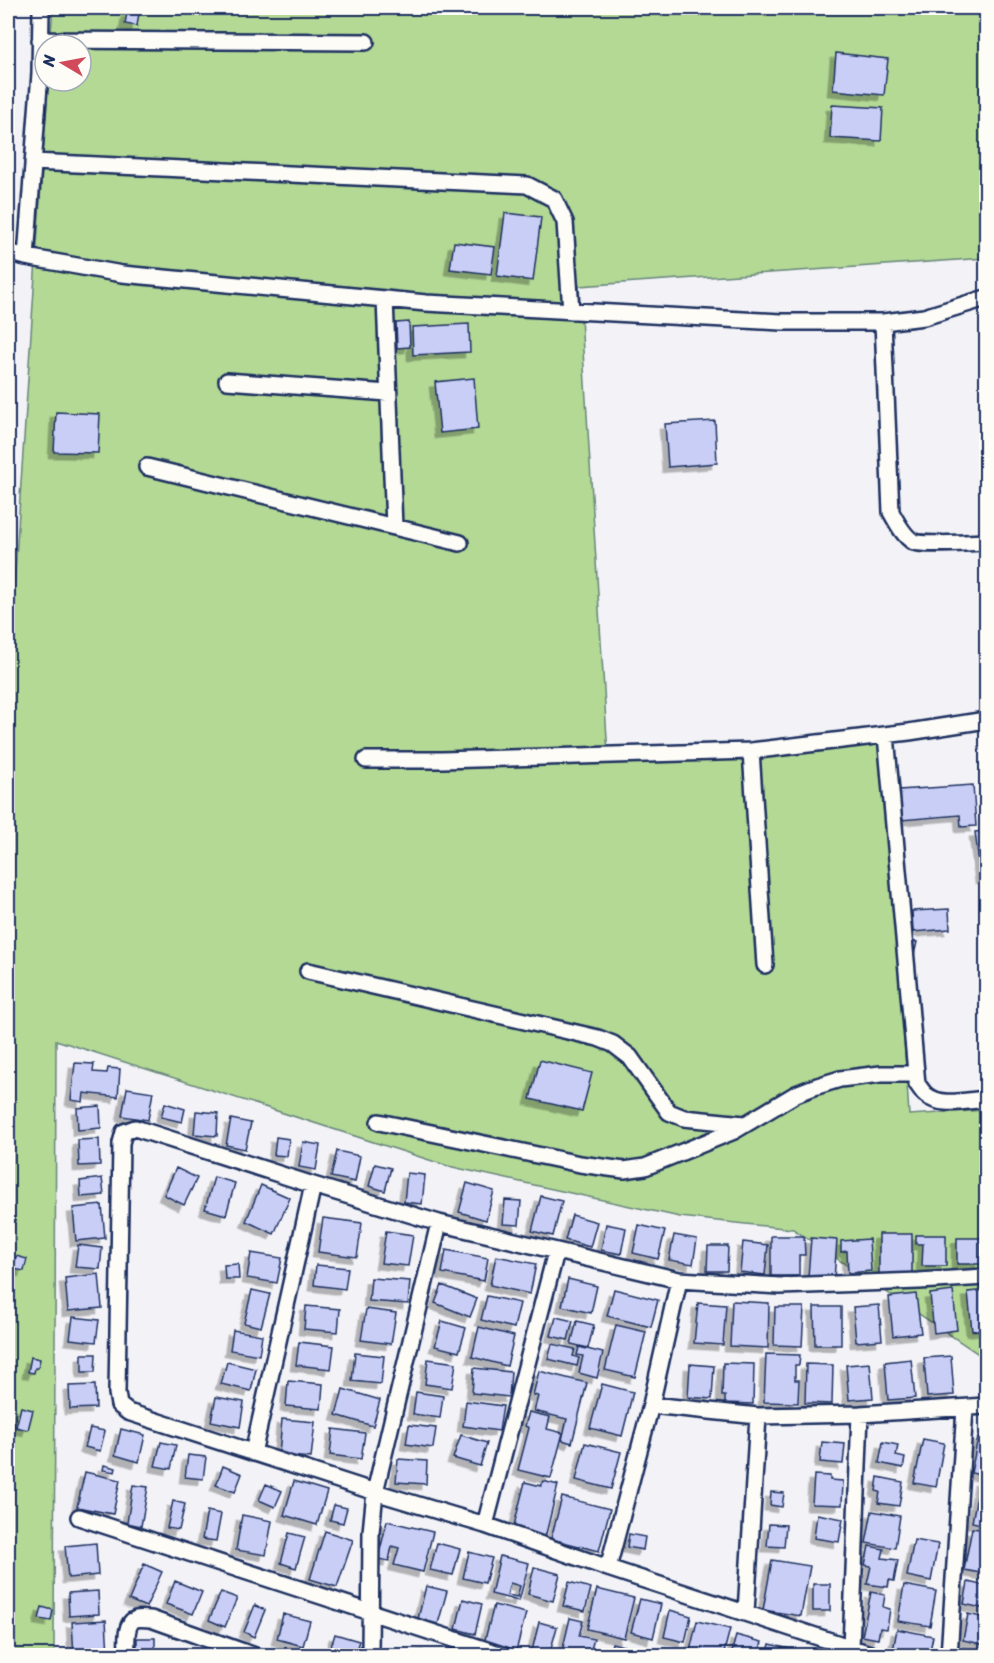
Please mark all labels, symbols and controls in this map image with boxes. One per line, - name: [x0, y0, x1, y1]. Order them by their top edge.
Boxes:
- north arrow: [33, 33, 93, 93]
- text: N: [33, 52, 64, 69]

